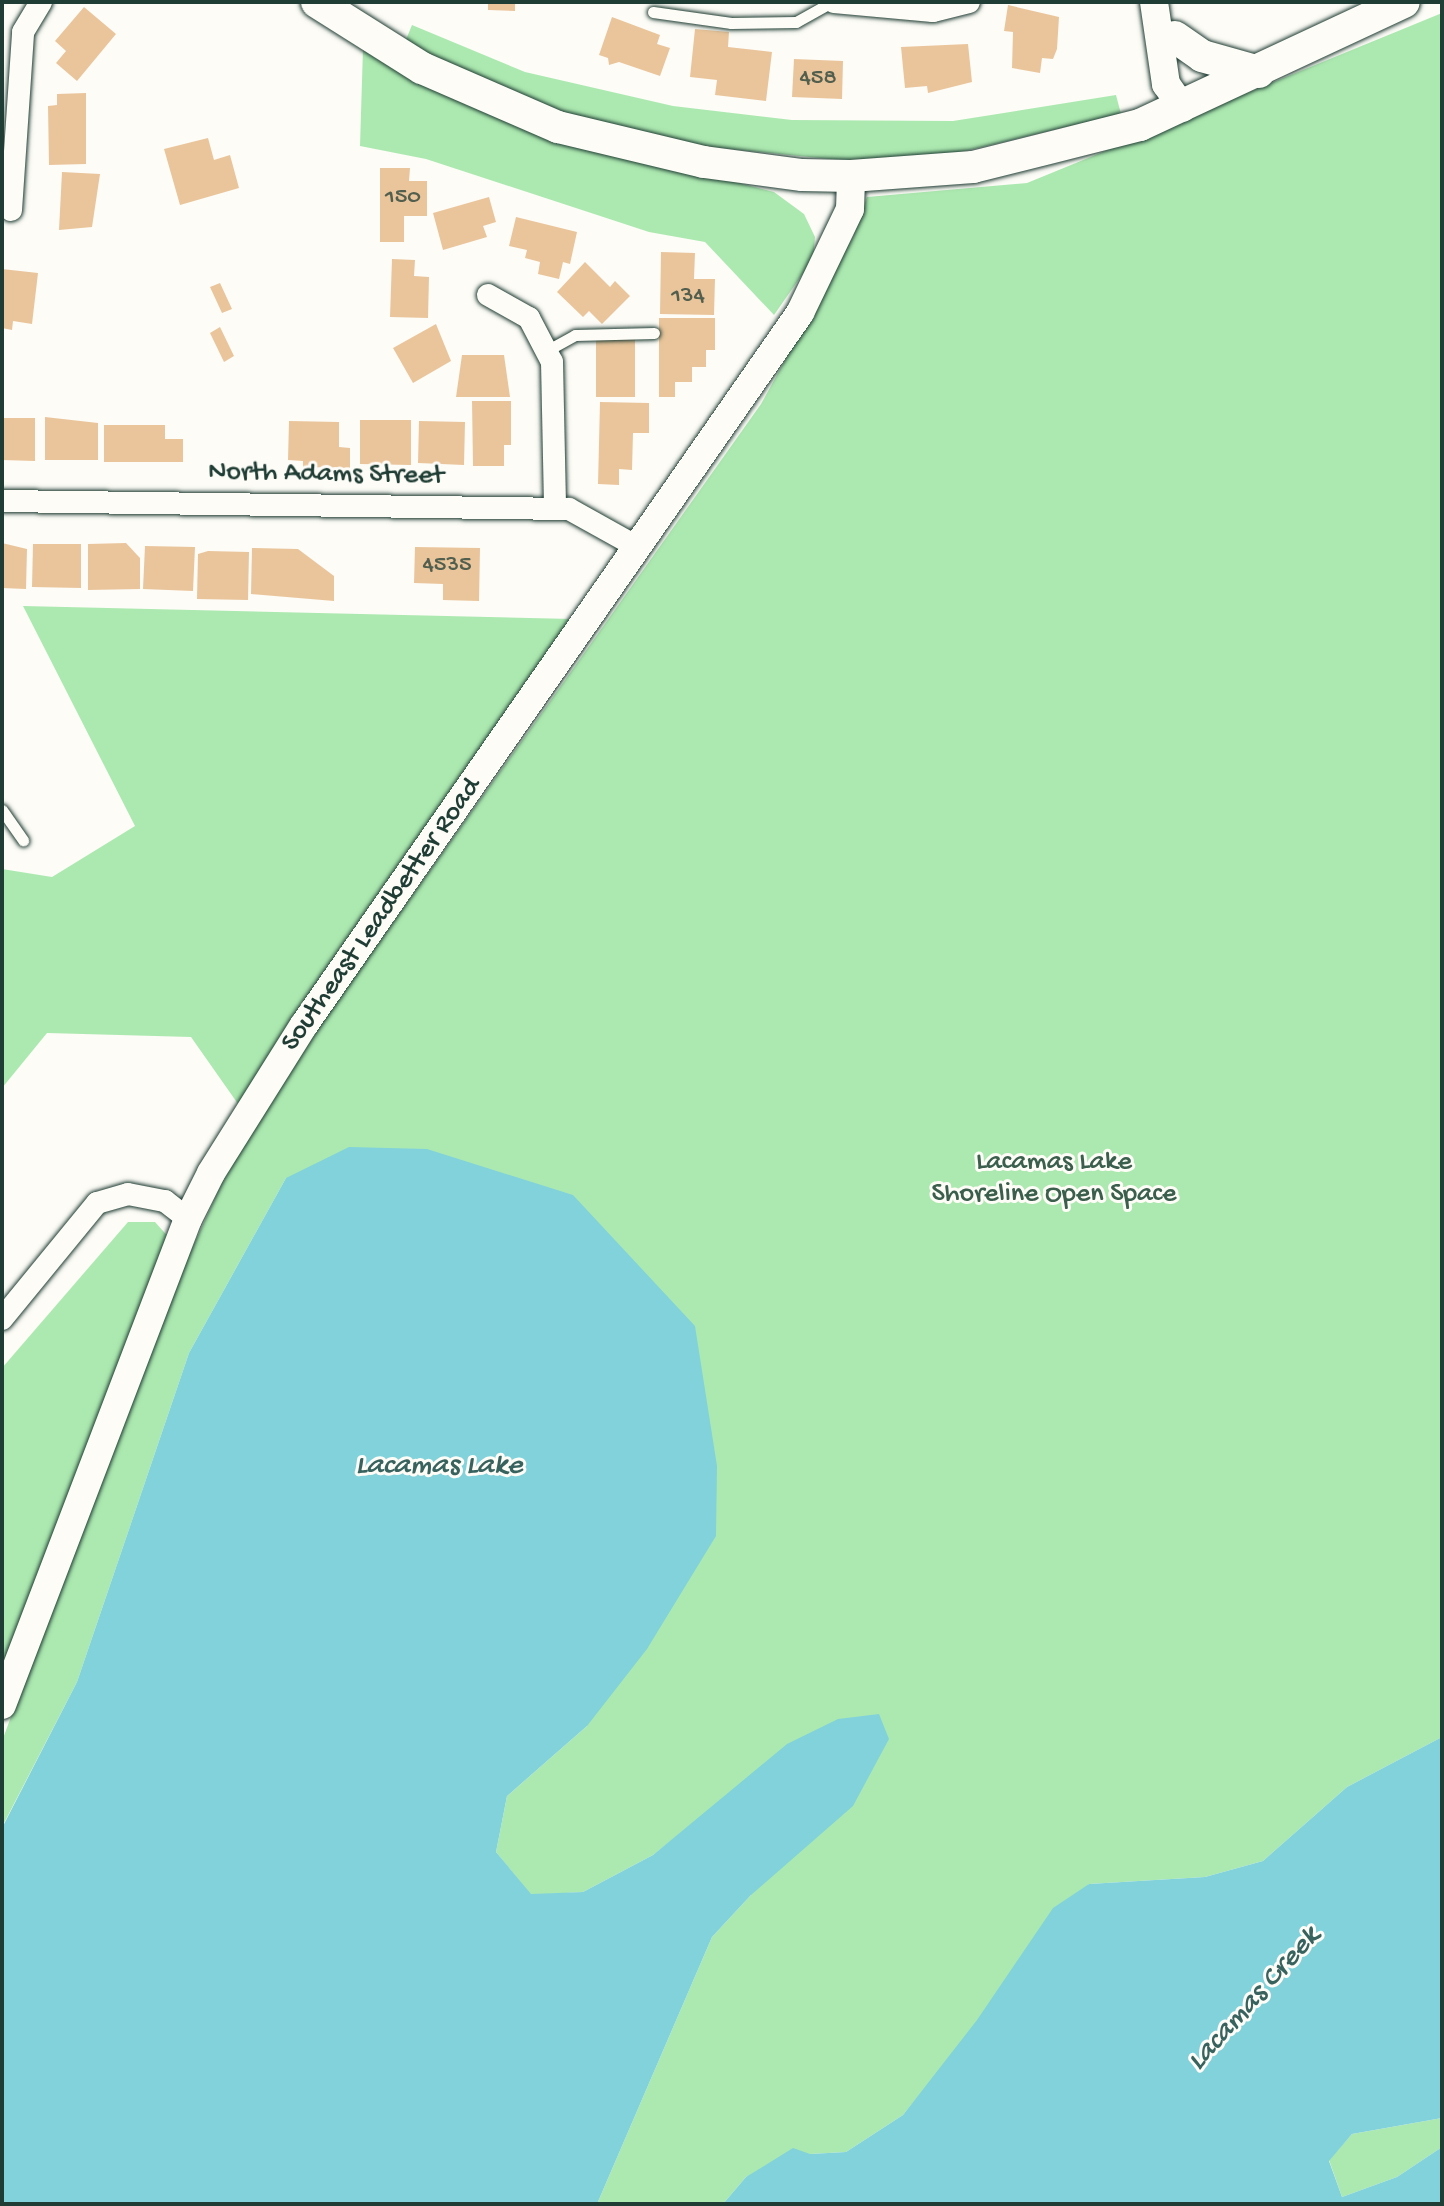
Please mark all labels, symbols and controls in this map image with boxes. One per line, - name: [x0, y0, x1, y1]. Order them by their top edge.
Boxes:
- house number: 458: [799, 65, 837, 93]
- house number: 150: [385, 184, 421, 212]
- house number: 134: [671, 283, 705, 311]
- street label: North Adams Street: [208, 456, 444, 494]
- house number: 4535: [422, 552, 472, 580]
- street label: Southeast Leadbetter Road: [275, 772, 489, 1058]
- park label: Lacamas Lake Shoreline Open Space: [932, 1146, 1176, 1212]
- water label: Lacamas Lake: [355, 1449, 523, 1485]
- water label: Lacamas Creek: [1181, 1920, 1329, 2080]

